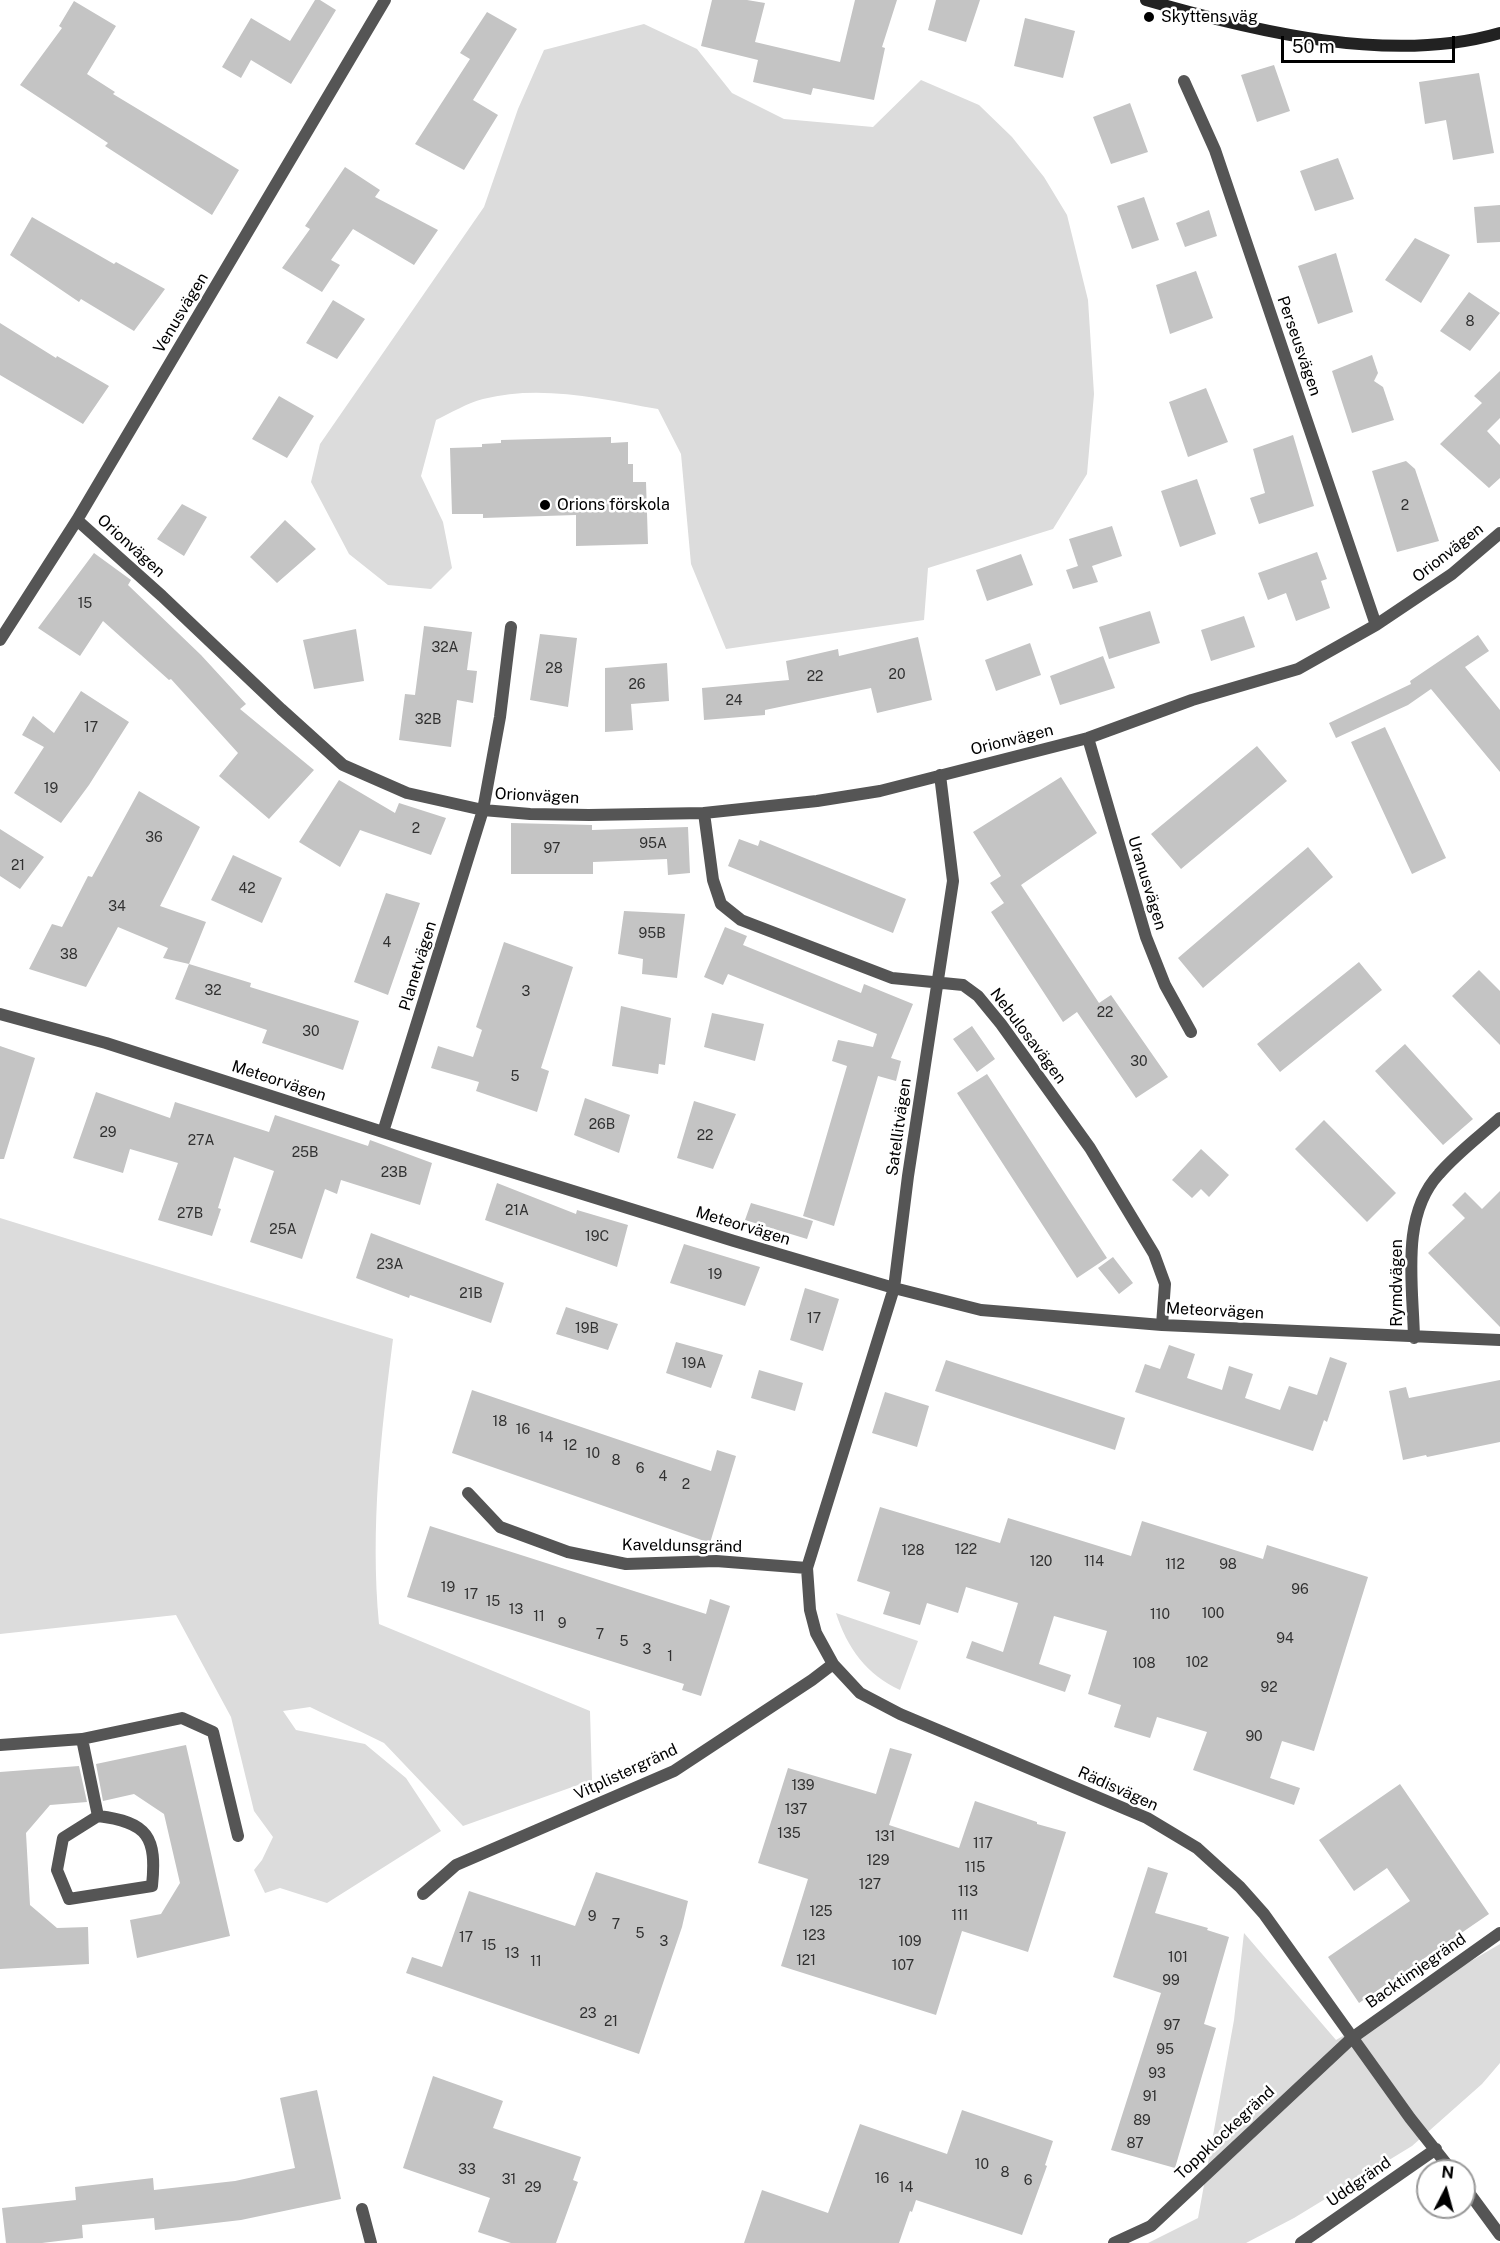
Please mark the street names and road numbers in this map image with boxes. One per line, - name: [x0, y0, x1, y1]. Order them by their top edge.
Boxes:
- street label: Venusvägen: [149, 269, 213, 357]
- street label: Perseusvägen: [1273, 293, 1325, 399]
- street label: Orionvägen: [93, 511, 169, 581]
- street label: Orionvägen: [1409, 519, 1487, 587]
- street label: Orionvägen: [969, 720, 1055, 760]
- street label: Orionvägen: [494, 784, 580, 808]
- street label: Uranusvägen: [1124, 834, 1170, 932]
- street label: Planetvägen: [395, 919, 441, 1013]
- street label: Nebulosavägen: [986, 984, 1070, 1088]
- street label: Meteorvägen: [229, 1057, 329, 1105]
- street label: Satellitvägen: [883, 1077, 915, 1177]
- street label: Meteorvägen: [693, 1202, 793, 1250]
- street label: Rymdvägen: [1387, 1239, 1407, 1327]
- street label: Meteorvägen: [1166, 1299, 1264, 1323]
- street label: Kaveldunsgränd: [622, 1535, 742, 1557]
- street label: Vitplistergränd: [571, 1740, 681, 1804]
- street label: Rädisvägen: [1075, 1763, 1161, 1815]
- street label: Backtimjegränd: [1362, 1929, 1470, 2013]
- street label: Toppklockegränd: [1171, 2082, 1279, 2184]
- street label: Uddgränd: [1323, 2153, 1395, 2211]

